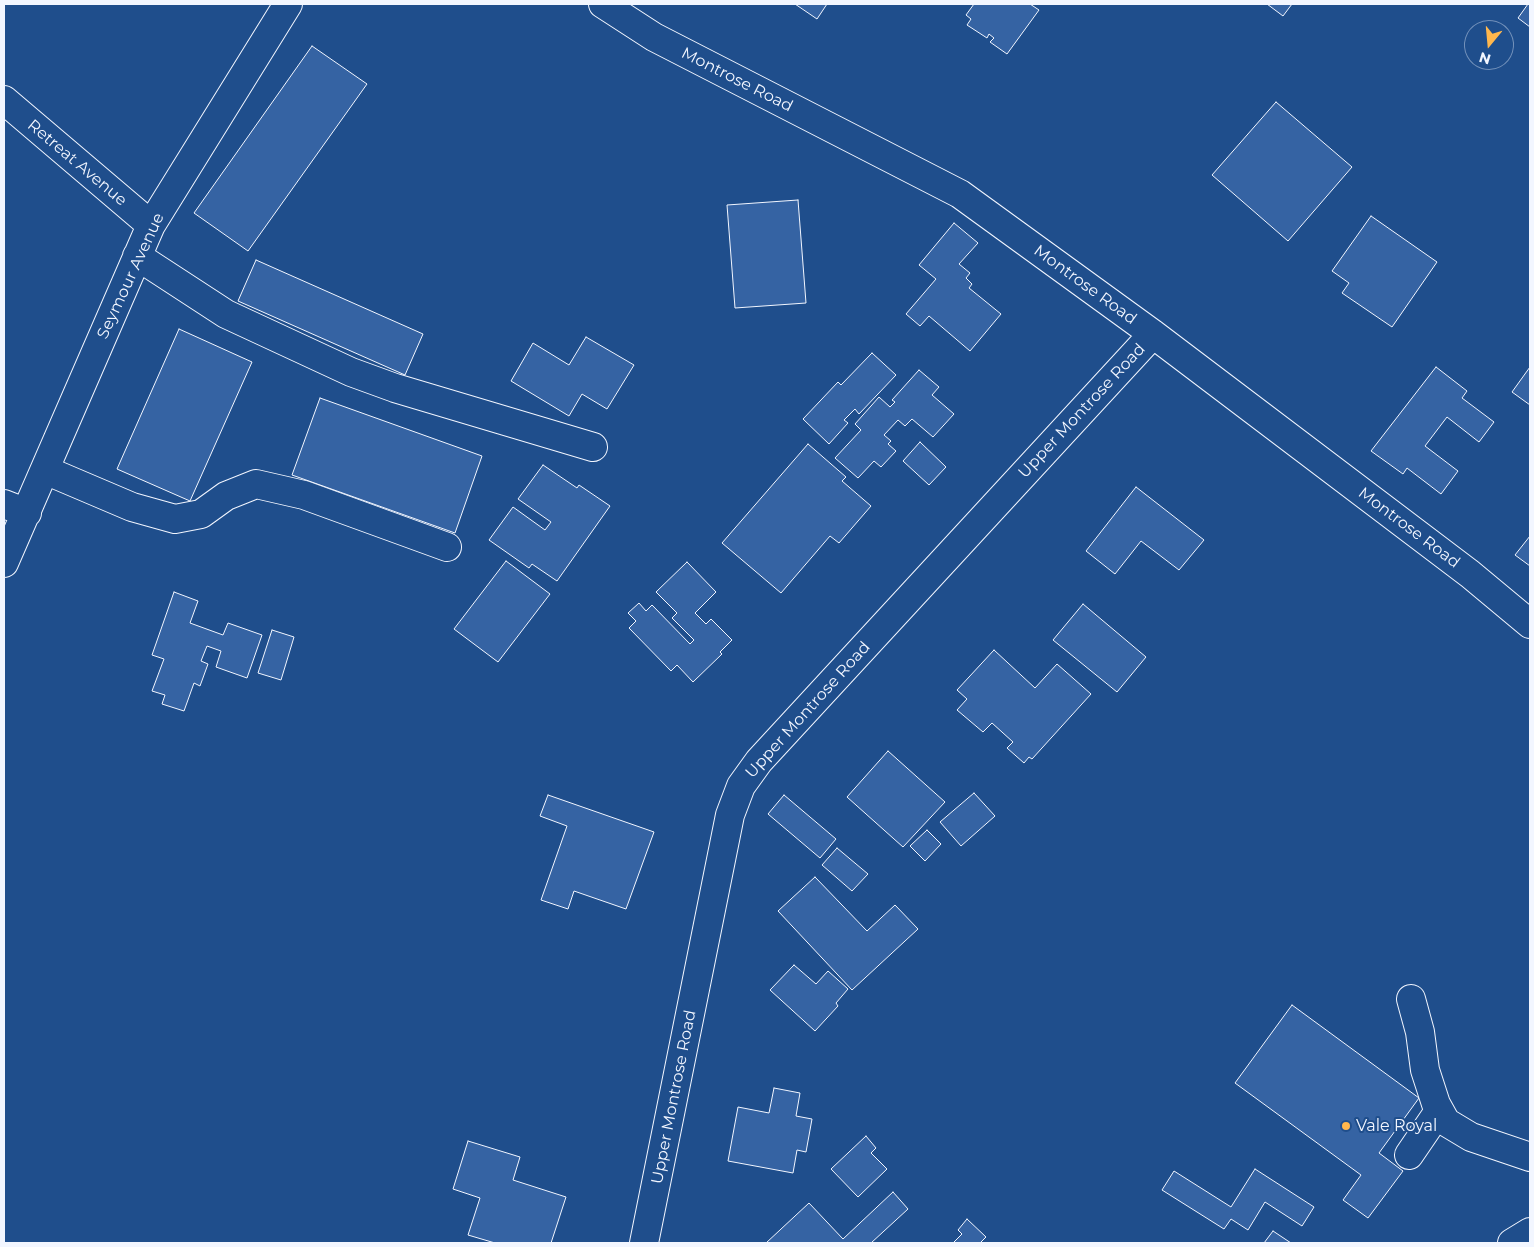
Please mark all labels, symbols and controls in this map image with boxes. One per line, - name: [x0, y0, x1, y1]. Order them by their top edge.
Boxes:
- north arrow: [1464, 20, 1514, 70]
- street label: Montrose Road: [678, 44, 796, 116]
- text: N: [1477, 48, 1493, 69]
- street label: Retreat Avenue: [23, 116, 131, 210]
- street label: Seymour Avenue: [93, 210, 169, 342]
- street label: Montrose Road: [1030, 241, 1140, 329]
- street label: Upper Montrose Road: [1015, 340, 1149, 482]
- street label: Montrose Road: [1354, 484, 1464, 572]
- street label: Upper Montrose Road: [742, 638, 874, 782]
- street label: Upper Montrose Road: [648, 1008, 700, 1186]
- place label: Vale Royal: [1356, 1116, 1437, 1136]
- marker: Vale Royal: [1340, 1120, 1352, 1132]

